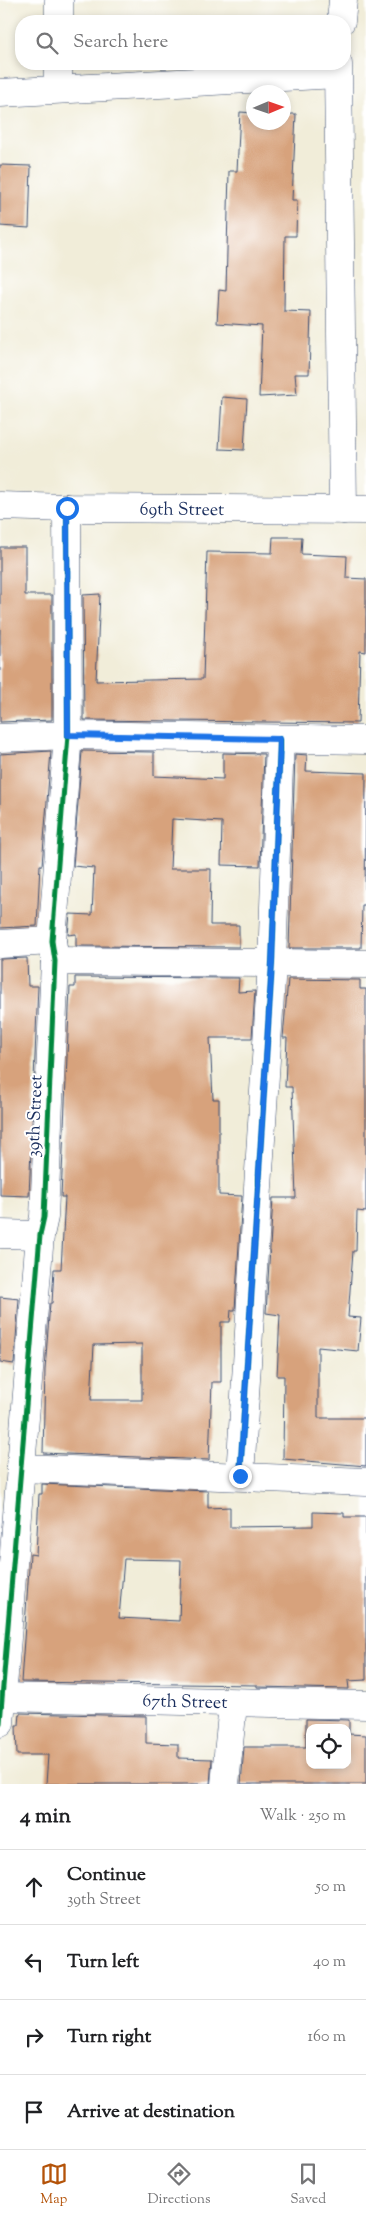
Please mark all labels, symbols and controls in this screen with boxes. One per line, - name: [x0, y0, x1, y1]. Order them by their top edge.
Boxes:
- search box: [15, 15, 351, 70]
- icon: search: [33, 29, 61, 57]
- text: Search here: [73, 29, 168, 56]
- north arrow: [246, 85, 291, 130]
- route start: [56, 497, 79, 520]
- street label: 69th Street: [140, 497, 224, 524]
- street label: 39th Street: [22, 1074, 50, 1158]
- route end: [229, 1465, 252, 1488]
- street label: 67th Street: [142, 1689, 228, 1717]
- map controls: [306, 1724, 351, 1769]
- button: locate: [306, 1724, 351, 1769]
- text: 4 min: [20, 1802, 71, 1832]
- text: Walk · 250 m: [260, 1805, 346, 1828]
- text: Continue: [67, 1862, 146, 1889]
- icon: ahead: [20, 1873, 48, 1901]
- text: 50 m: [315, 1876, 346, 1899]
- text: 39th Street: [67, 1889, 141, 1912]
- icon: left: [20, 1948, 48, 1976]
- text: Turn left: [67, 1949, 139, 1976]
- text: 40 m: [313, 1951, 346, 1974]
- icon: right: [20, 2023, 48, 2051]
- text: Turn right: [67, 2024, 151, 2051]
- text: 160 m: [308, 2026, 346, 2049]
- icon: arrive: [20, 2098, 48, 2126]
- text: Arrive at destination: [67, 2099, 235, 2126]
- tab: Map: [40, 2160, 68, 2210]
- tab: Directions: [147, 2160, 211, 2210]
- tab: Saved: [290, 2160, 326, 2210]

